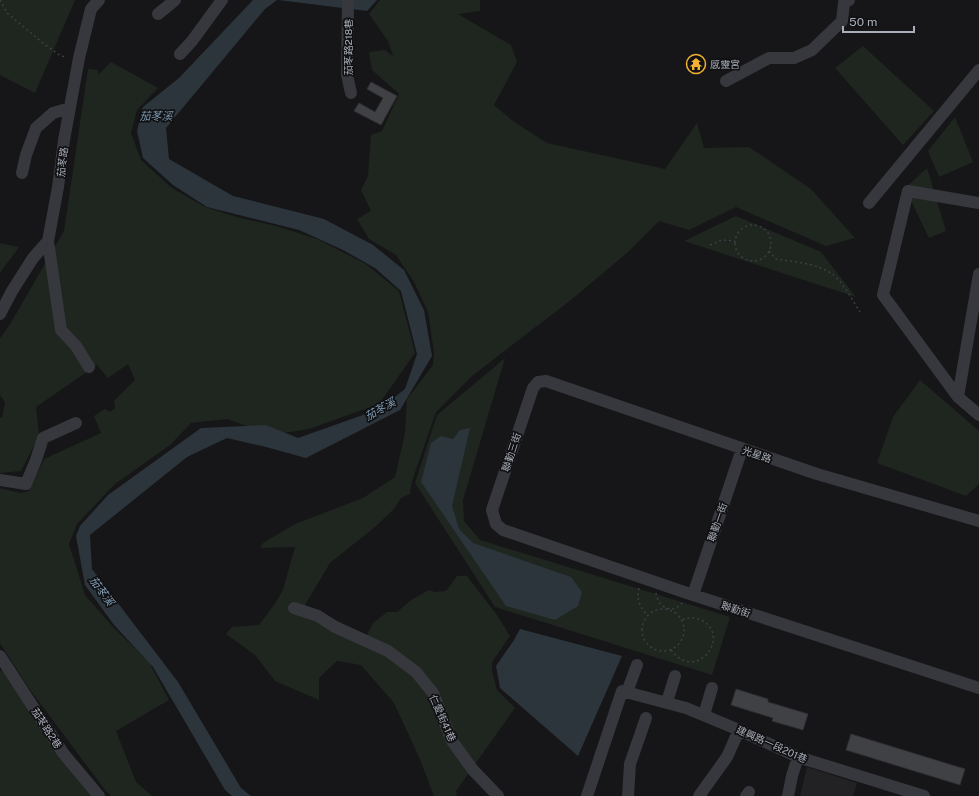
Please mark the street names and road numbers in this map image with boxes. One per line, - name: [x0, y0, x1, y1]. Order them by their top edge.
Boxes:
- street label: 茄苳路218巷: [342, 19, 354, 75]
- street label: 茄苳路: [54, 146, 70, 178]
- street label: 聯勤三街: [499, 431, 523, 473]
- street label: 光星路: [741, 443, 773, 465]
- street label: 聯勤一街: [705, 501, 729, 543]
- street label: 聯勤街: [720, 599, 752, 619]
- street label: 仁愛街41巷: [427, 693, 459, 743]
- street label: 茄苳路2巷: [29, 705, 65, 751]
- street label: 建興路一段201巷: [735, 723, 809, 765]

